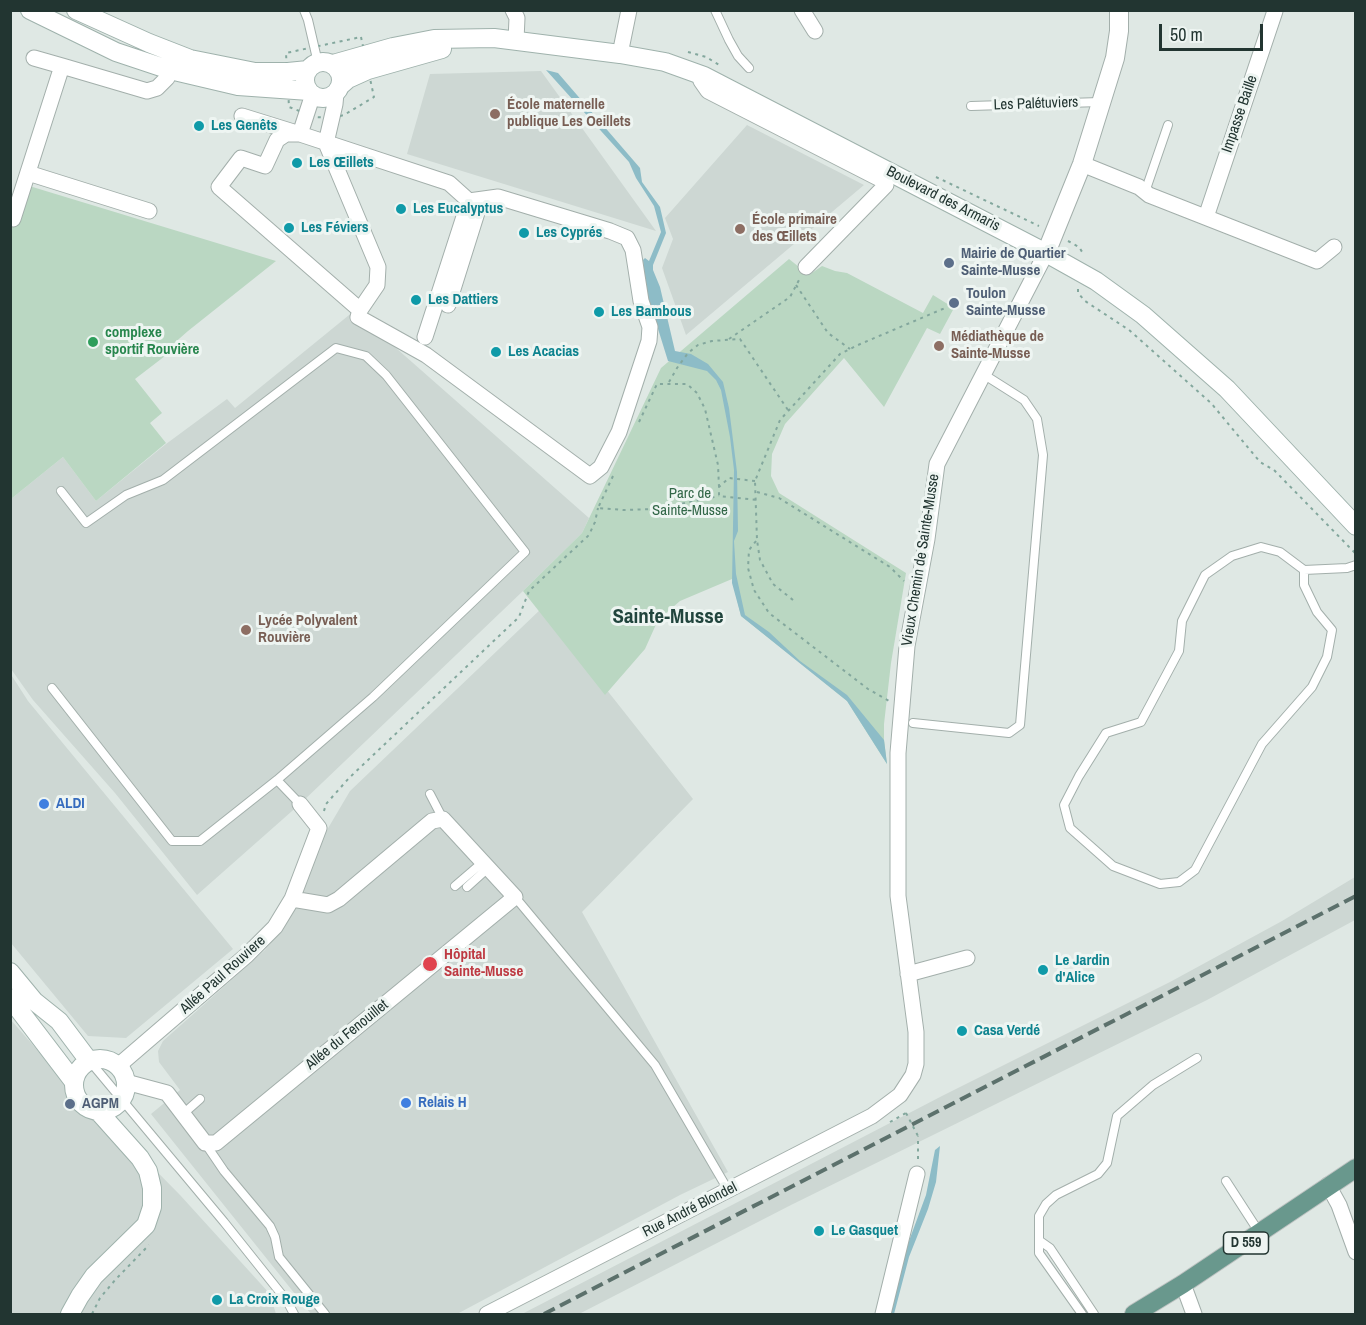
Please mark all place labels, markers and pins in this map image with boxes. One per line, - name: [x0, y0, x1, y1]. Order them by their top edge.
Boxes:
- place label: École maternelle publique Les Oeillets: [507, 96, 631, 131]
- marker: École maternelle publique Les Oeillets: [488, 107, 502, 121]
- place label: Les Genêts: [211, 117, 277, 135]
- marker: Les Genêts: [192, 119, 206, 133]
- place label: Les Œillets: [309, 154, 374, 172]
- marker: Les Œillets: [290, 156, 304, 170]
- place label: Les Eucalyptus: [413, 200, 503, 218]
- marker: Les Eucalyptus: [394, 202, 408, 216]
- place label: École primaire des Œillets: [752, 211, 837, 246]
- place label: Les Féviers: [301, 219, 369, 237]
- marker: Les Féviers: [282, 221, 296, 235]
- marker: École primaire des Œillets: [733, 222, 747, 236]
- place label: Les Cyprés: [536, 224, 602, 242]
- marker: Les Cyprés: [517, 226, 531, 240]
- place label: Mairie de Quartier Sainte-Musse: [961, 245, 1066, 280]
- marker: Mairie de Quartier Sainte-Musse: [942, 256, 956, 270]
- place label: Toulon Sainte-Musse: [966, 285, 1045, 320]
- place label: Les Dattiers: [428, 291, 498, 309]
- marker: Les Dattiers: [409, 293, 423, 307]
- marker: Toulon Sainte-Musse: [947, 296, 961, 310]
- place label: Les Bambous: [611, 303, 692, 321]
- marker: Les Bambous: [592, 305, 606, 319]
- place label: complexe sportif Rouvière: [105, 324, 199, 359]
- place label: Médiathèque de Sainte-Musse: [951, 328, 1044, 363]
- marker: complexe sportif Rouvière: [86, 335, 100, 349]
- marker: Médiathèque de Sainte-Musse: [932, 339, 946, 353]
- place label: Les Acacias: [508, 343, 579, 361]
- marker: Les Acacias: [489, 345, 503, 359]
- place label: Lycée Polyvalent Rouvière: [258, 612, 357, 647]
- marker: Lycée Polyvalent Rouvière: [239, 623, 253, 637]
- place label: ALDI: [56, 795, 85, 813]
- marker: ALDI: [37, 797, 51, 811]
- place label: Hôpital Sainte-Musse: [444, 946, 523, 981]
- place label: Le Jardin d'Alice: [1055, 952, 1110, 987]
- marker: Hôpital Sainte-Musse: [421, 955, 439, 973]
- marker: Le Jardin d'Alice: [1036, 963, 1050, 977]
- place label: Casa Verdé: [974, 1022, 1040, 1040]
- marker: Casa Verdé: [955, 1024, 969, 1038]
- place label: Relais H: [418, 1094, 467, 1112]
- place label: AGPM: [82, 1095, 119, 1113]
- marker: Relais H: [399, 1096, 413, 1110]
- marker: AGPM: [63, 1097, 77, 1111]
- place label: Le Gasquet: [831, 1222, 898, 1240]
- marker: Le Gasquet: [812, 1224, 826, 1238]
- place label: La Croix Rouge: [229, 1291, 320, 1309]
- marker: La Croix Rouge: [210, 1293, 224, 1307]

